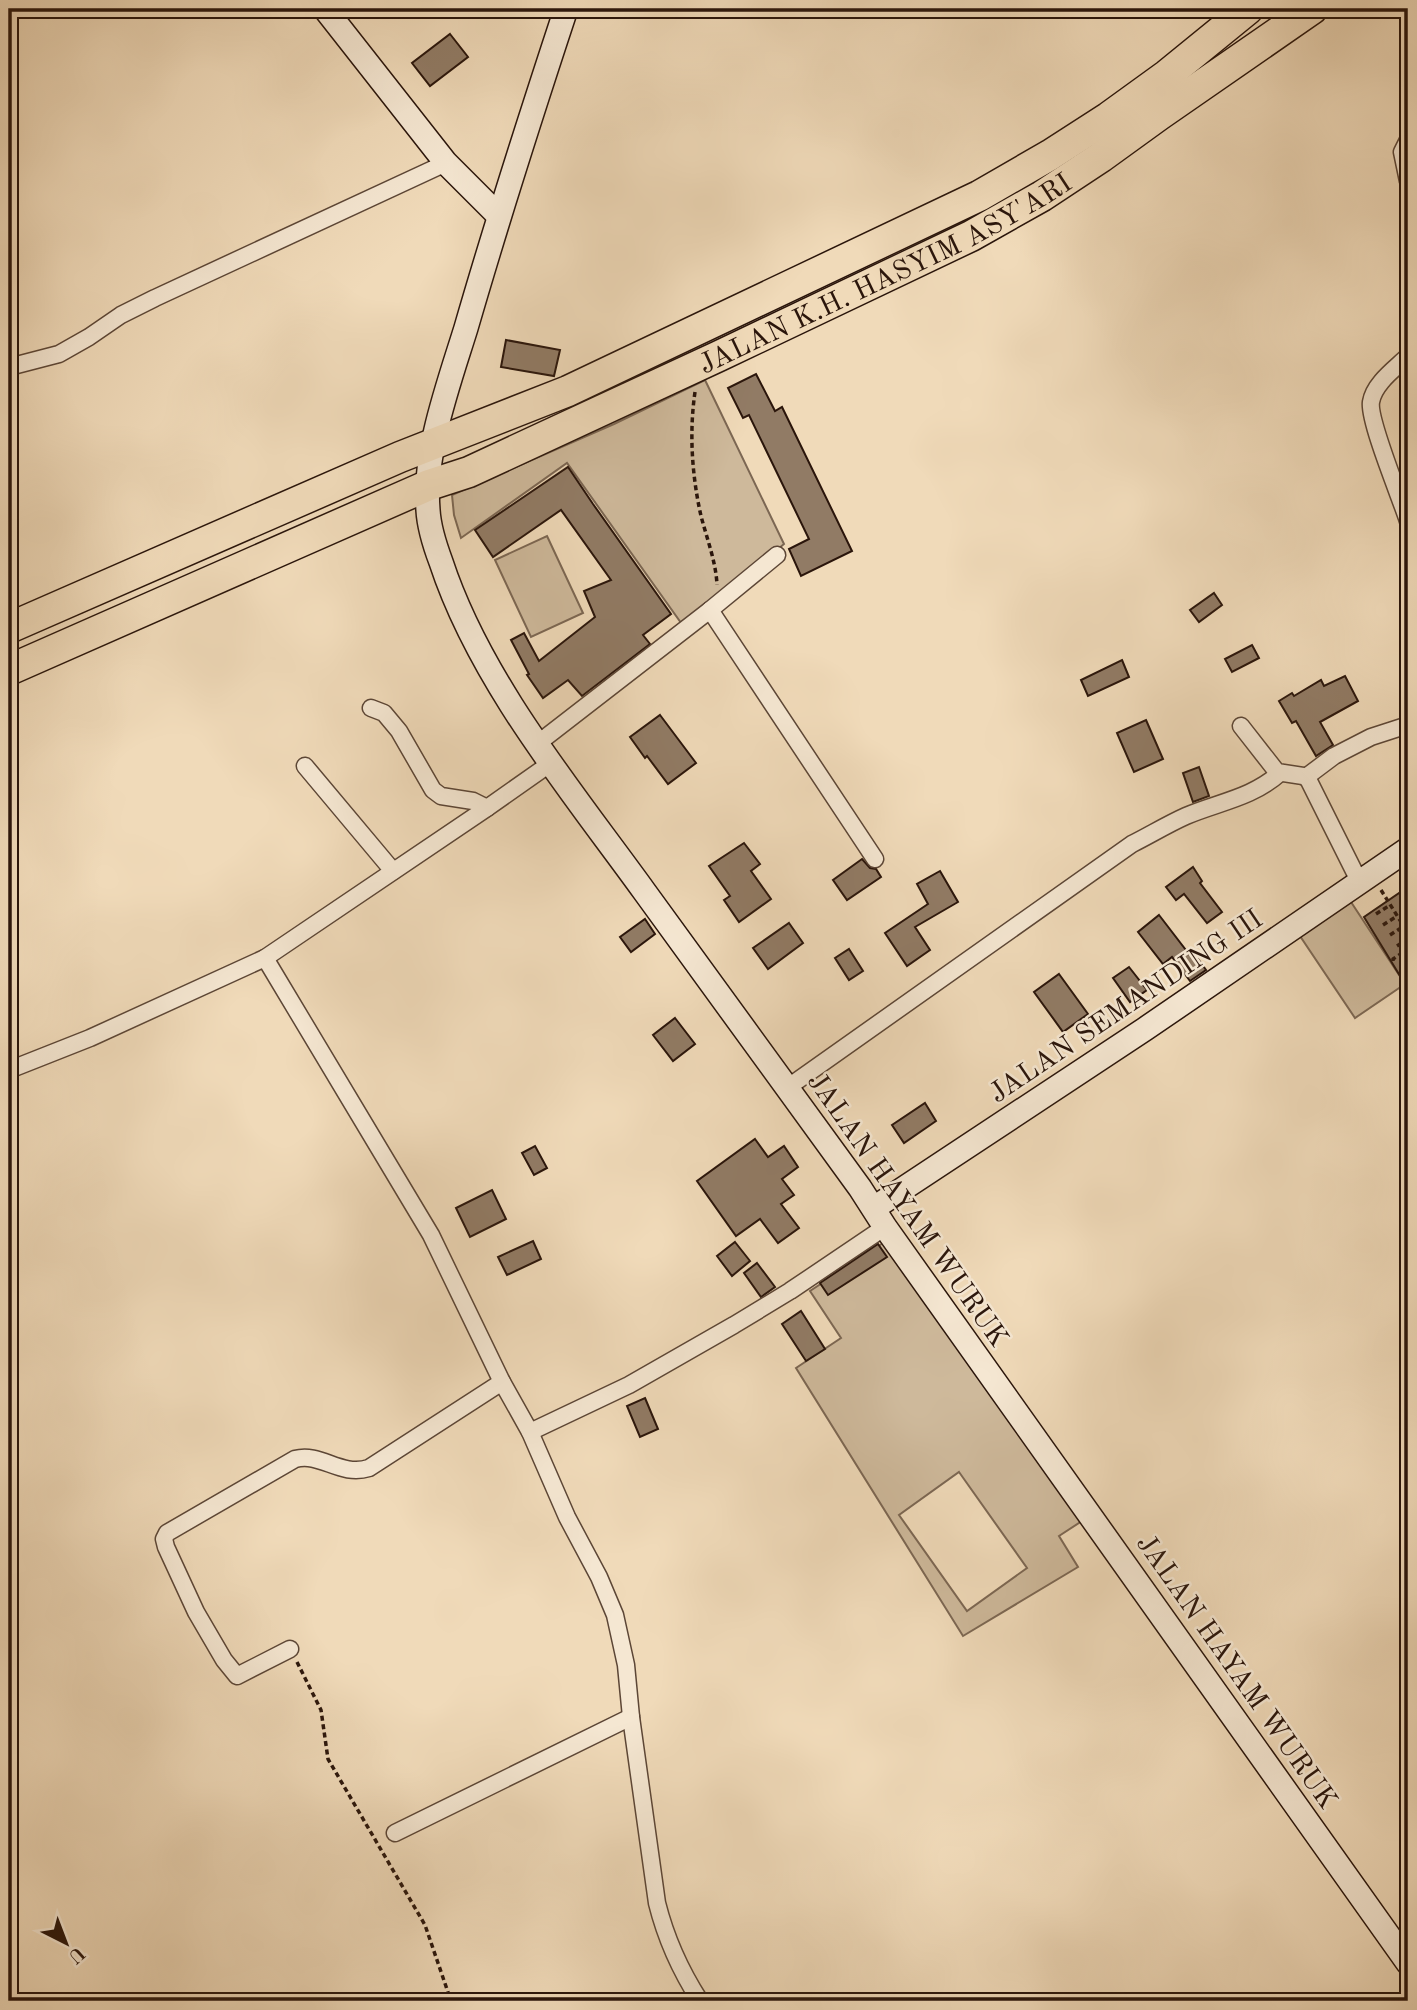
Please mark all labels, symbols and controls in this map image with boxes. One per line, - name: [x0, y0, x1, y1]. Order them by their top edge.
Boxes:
- street label: JALAN K.H. HASYIM ASY'ARI: [695, 170, 1078, 380]
- street label: JALAN SEMANDING III: [985, 906, 1268, 1109]
- street label: JALAN HAYAM WURUK: [801, 1068, 1012, 1353]
- street label: JALAN HAYAM WURUK: [1130, 1530, 1341, 1815]
- north arrow: [32, 1909, 102, 1979]
- text: U: [64, 1942, 88, 1966]

